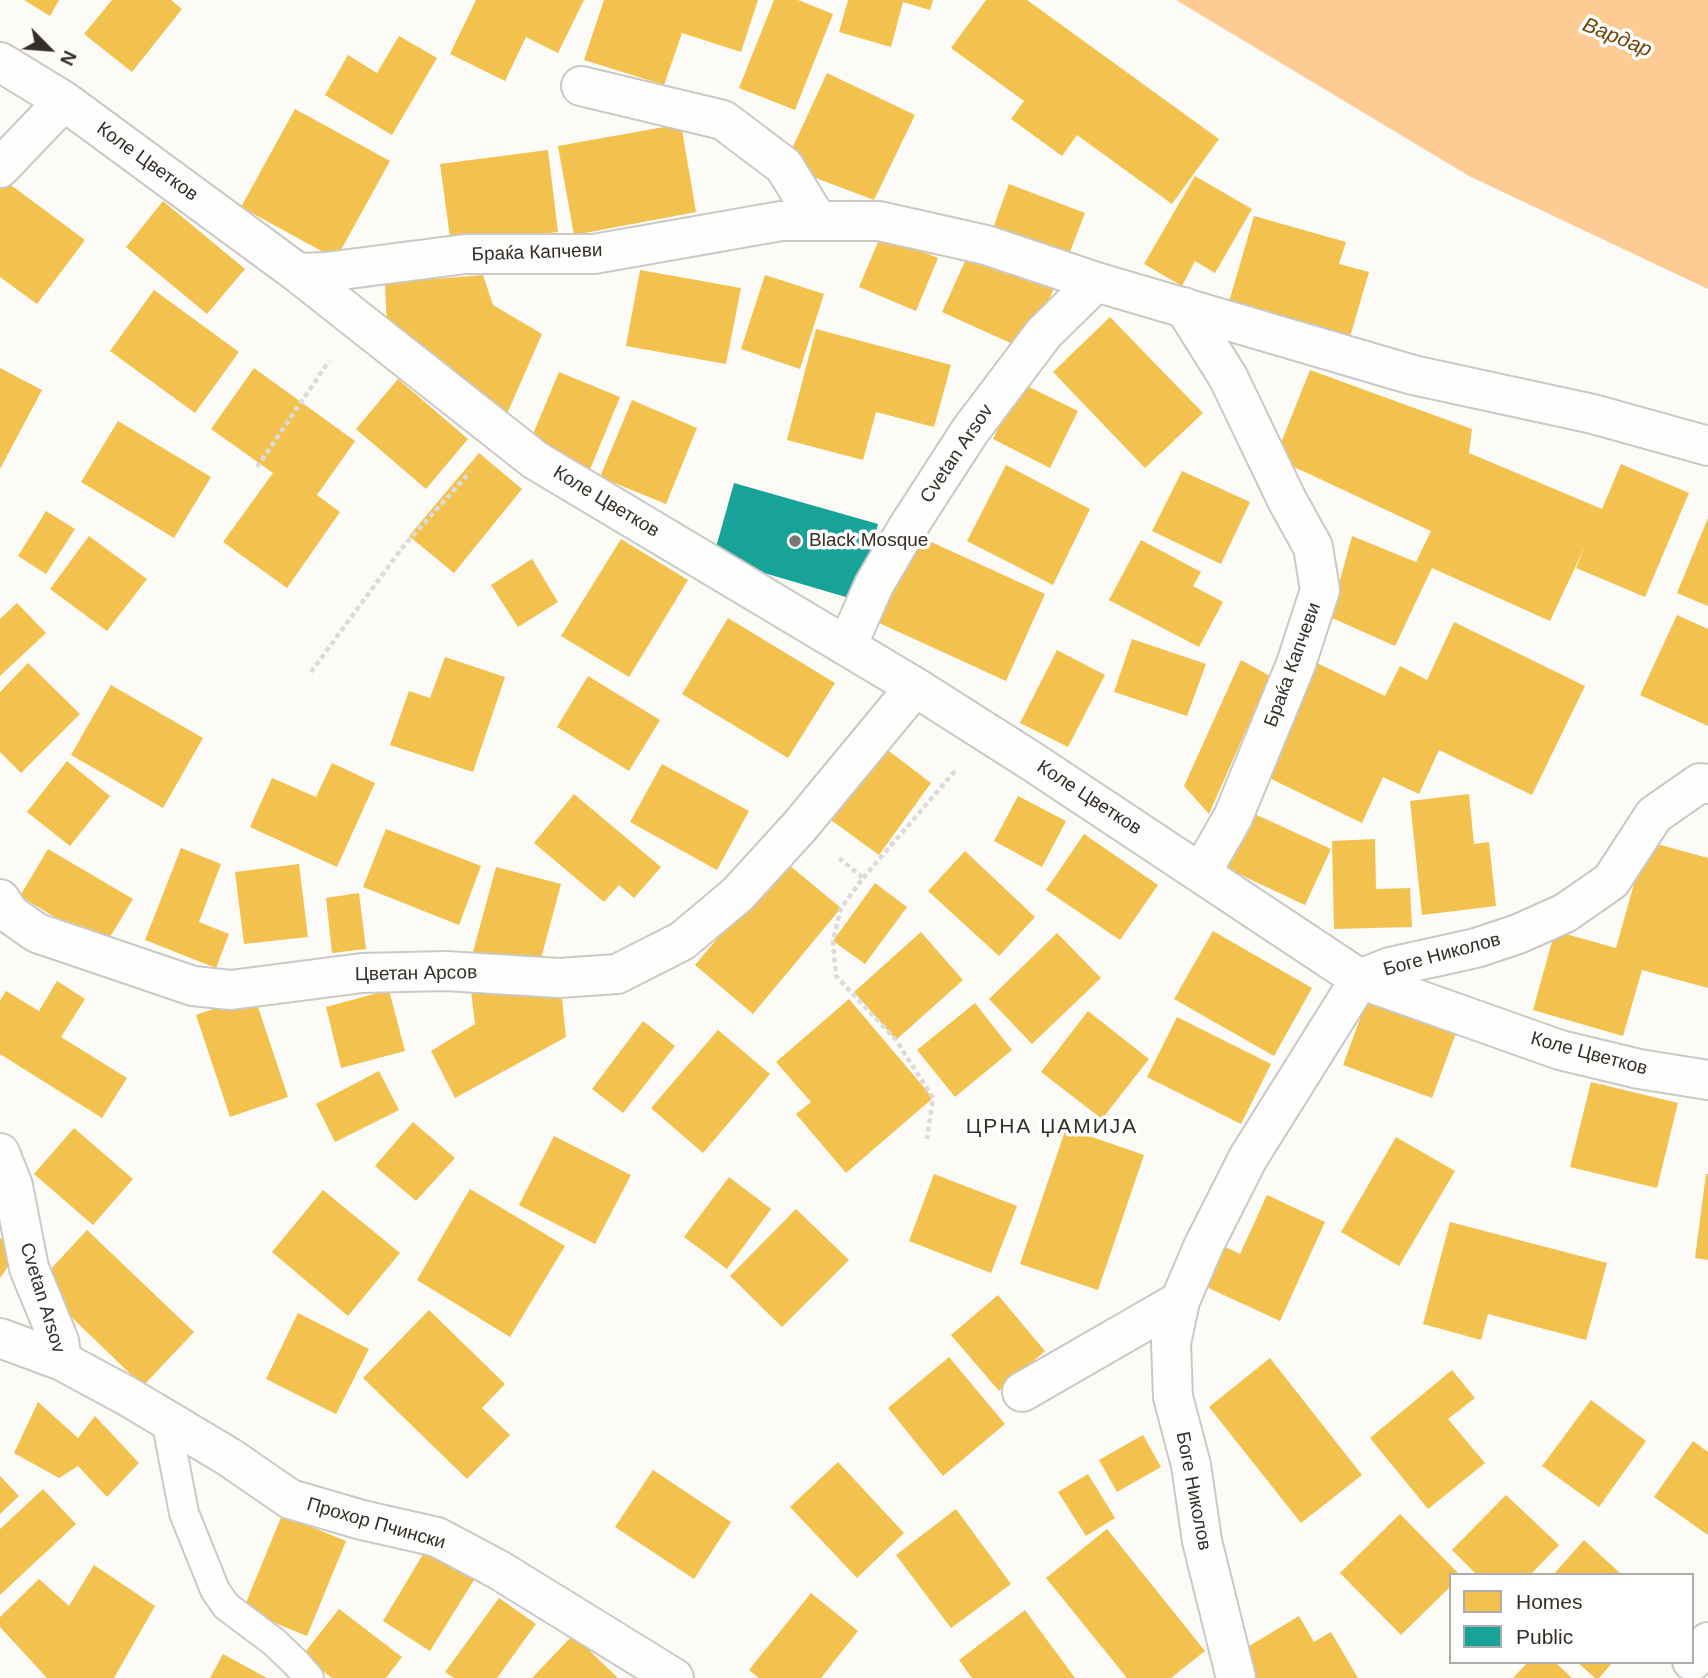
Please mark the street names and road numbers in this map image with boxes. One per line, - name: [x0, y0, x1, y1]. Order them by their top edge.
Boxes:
- street label: Коле Цветков: [92, 118, 202, 206]
- street label: Браќа Капчеви: [471, 239, 603, 267]
- street label: Cvetan Arsov: [916, 400, 998, 508]
- street label: Коле Цветков: [549, 461, 663, 543]
- street label: Браќа Капчеви: [1260, 600, 1326, 730]
- street label: Коле Цветков: [1033, 756, 1145, 840]
- street label: Боге Николов: [1381, 928, 1503, 982]
- street label: Цветан Арсов: [355, 962, 477, 986]
- street label: Коле Цветков: [1528, 1027, 1650, 1081]
- street label: Cvetan Arsov: [14, 1240, 70, 1356]
- street label: Боге Николов: [1170, 1430, 1216, 1552]
- street label: Прохор Пчински: [304, 1493, 448, 1555]

